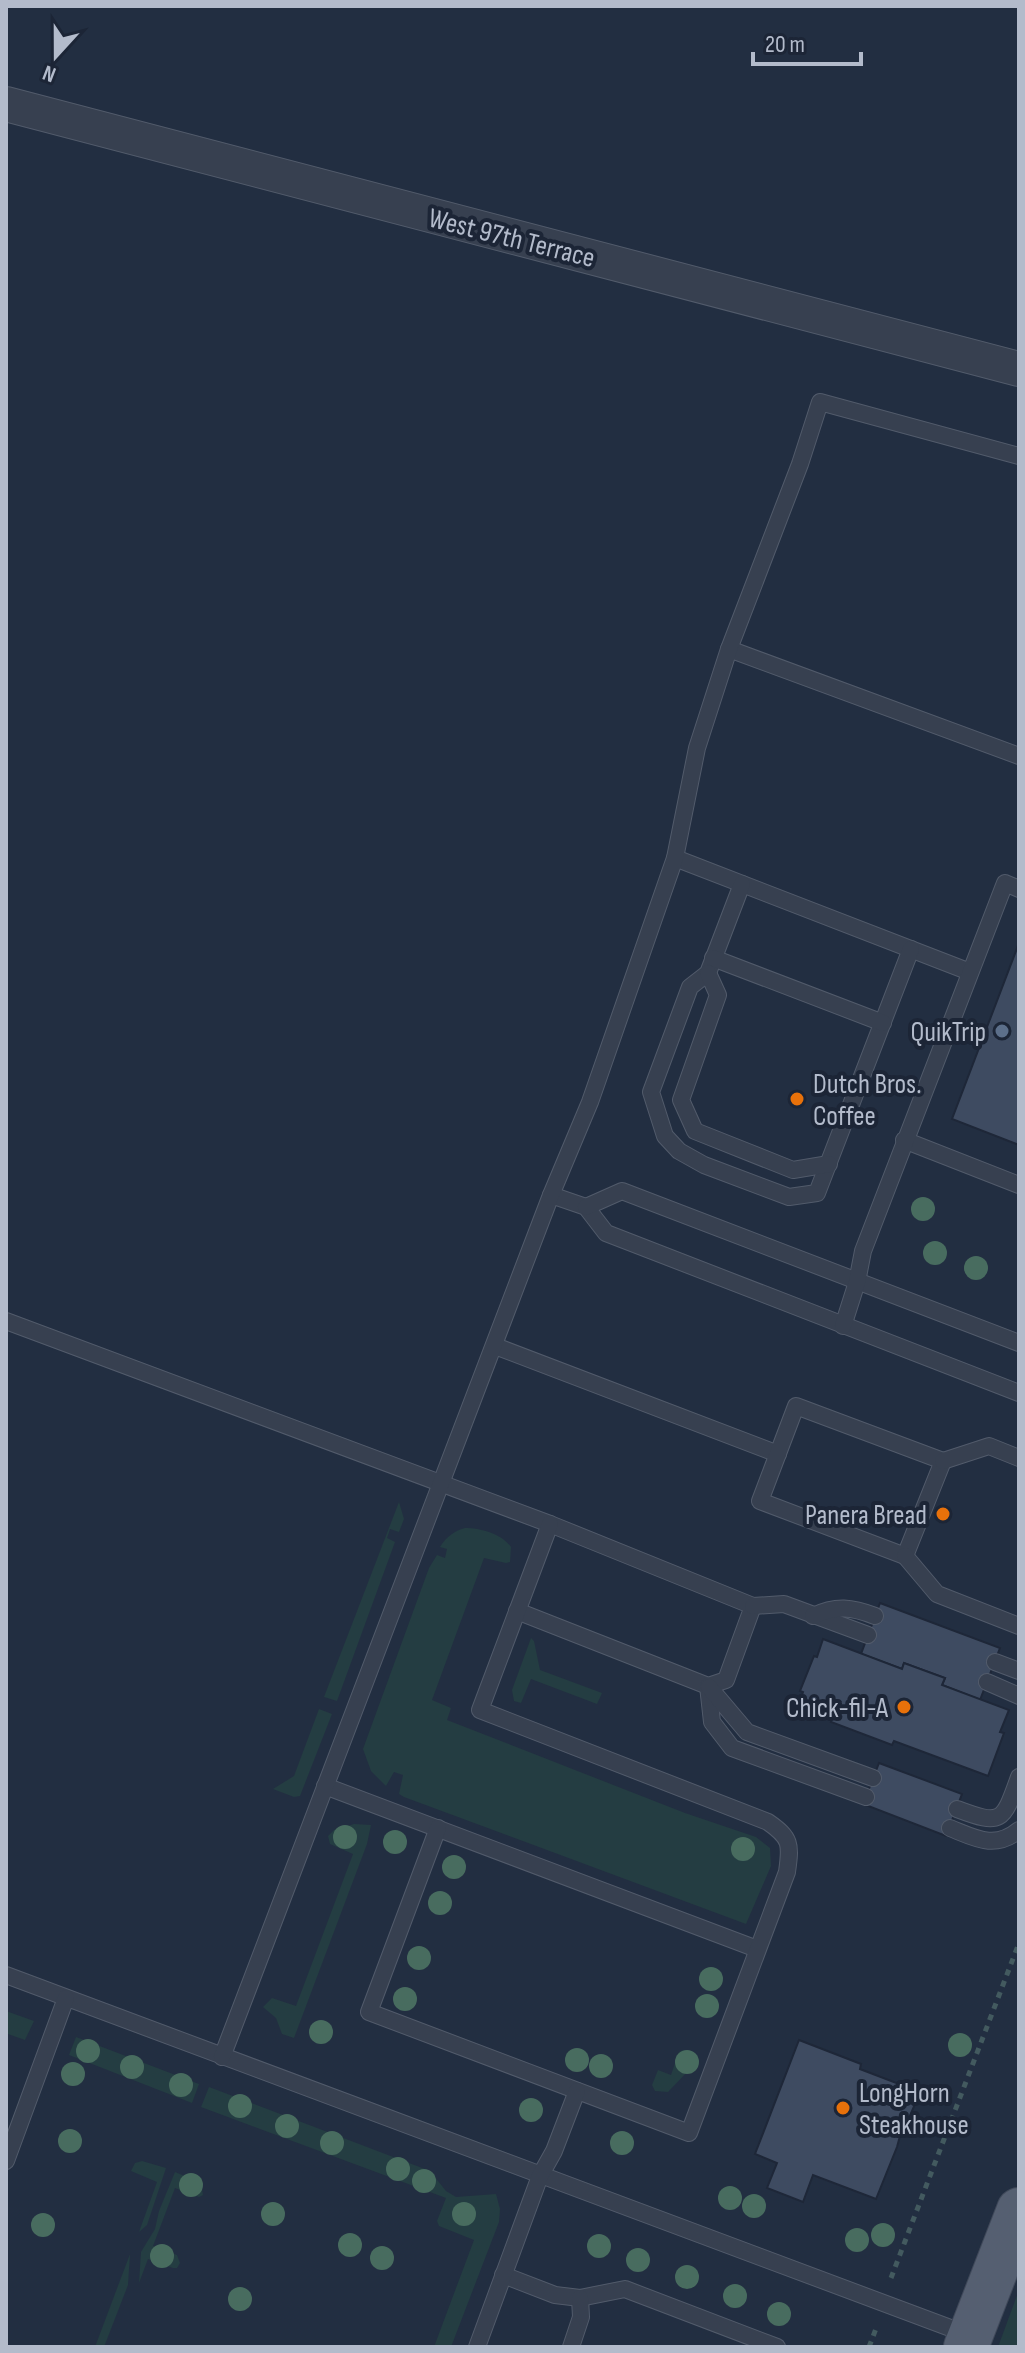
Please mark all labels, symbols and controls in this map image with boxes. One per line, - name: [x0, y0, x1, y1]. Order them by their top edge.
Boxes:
- north arrow: [16, 16, 96, 96]
- scale bar: [753, 16, 861, 66]
- text: 20 m: [765, 30, 805, 59]
- text: N: [39, 59, 60, 88]
- street label: West 97th Terrace: [425, 202, 598, 275]
- place label: QuikTrip: [910, 1016, 986, 1049]
- marker: QuikTrip: [993, 1022, 1011, 1040]
- place label: Dutch Bros. Coffee: [813, 1068, 921, 1133]
- marker: Dutch Bros. Coffee: [788, 1090, 806, 1108]
- place label: Panera Bread: [805, 1499, 927, 1532]
- marker: Panera Bread: [934, 1505, 952, 1523]
- place label: Chick-fil-A: [786, 1692, 889, 1725]
- marker: Chick-fil-A: [895, 1698, 913, 1716]
- place label: LongHorn Steakhouse: [859, 2077, 969, 2142]
- marker: LongHorn Steakhouse: [834, 2099, 852, 2117]

